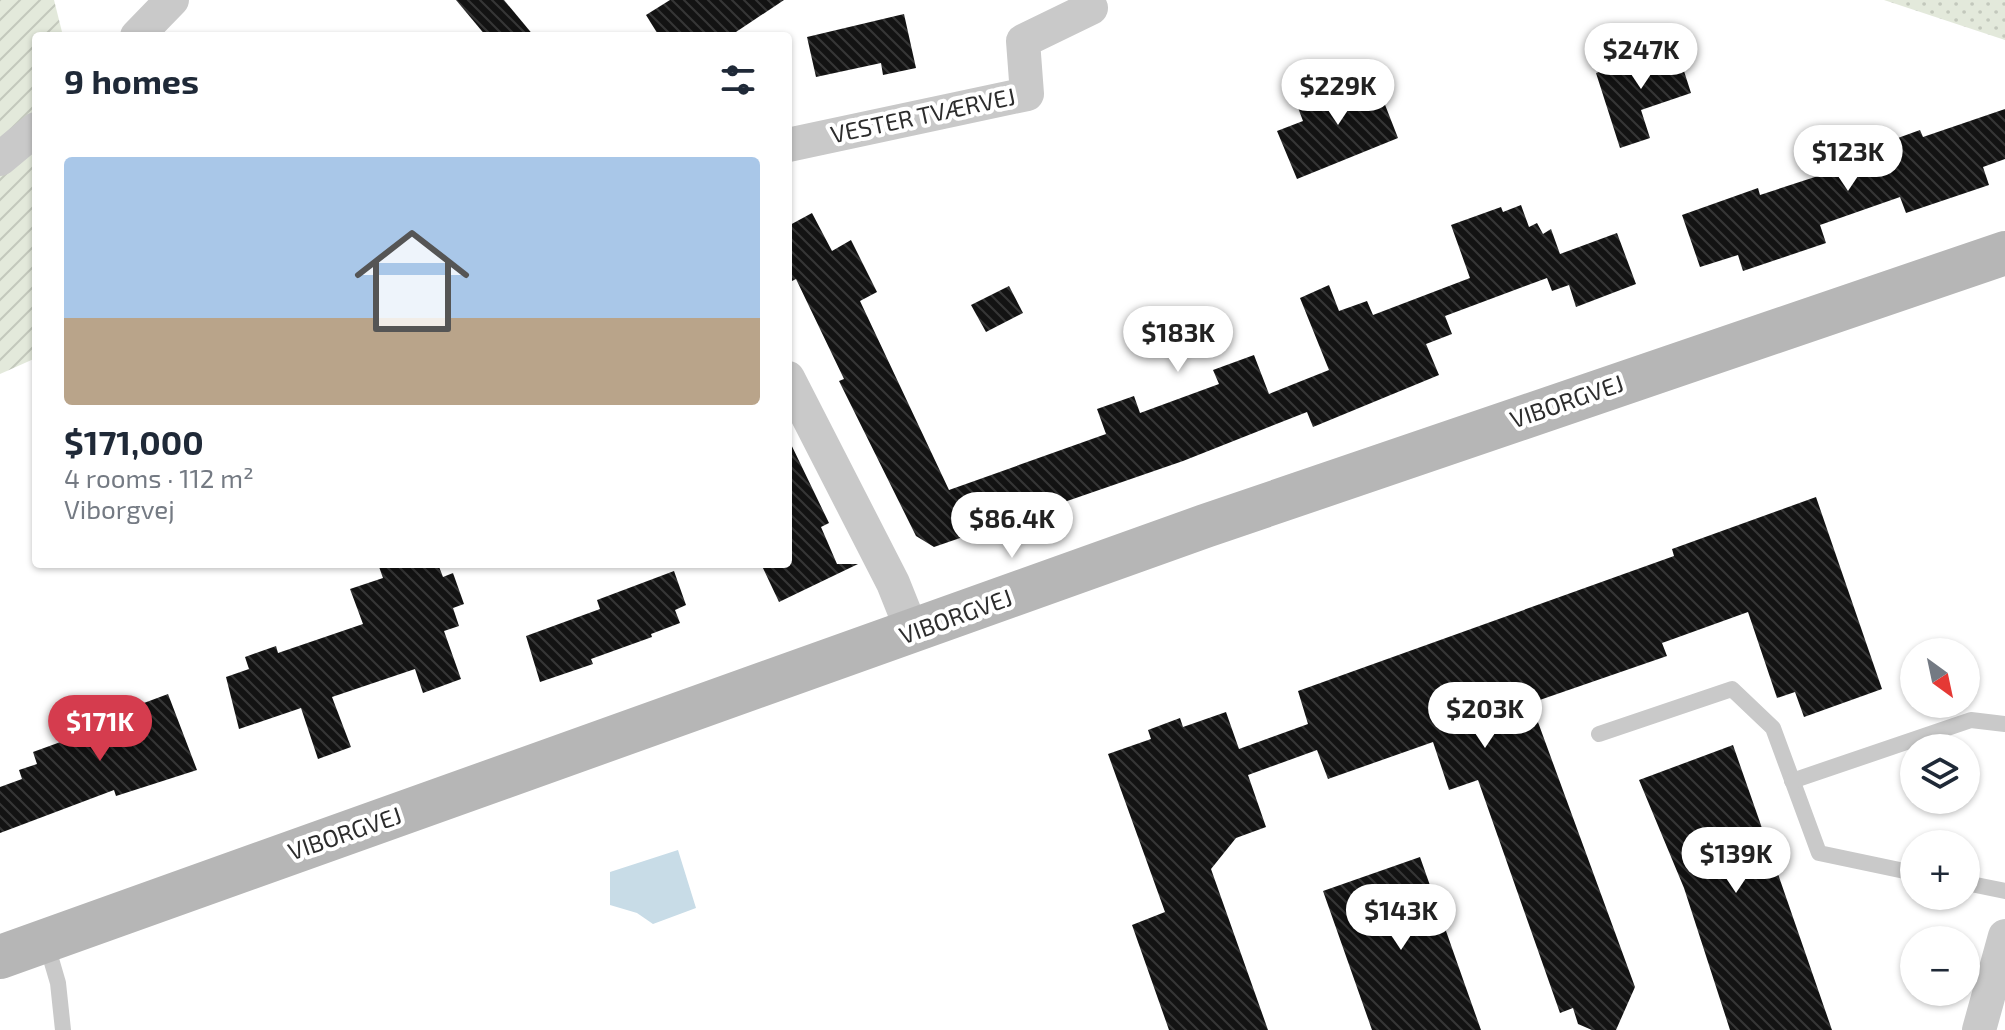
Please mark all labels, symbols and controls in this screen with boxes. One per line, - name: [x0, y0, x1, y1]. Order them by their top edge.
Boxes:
- pin: $247K: [1585, 23, 1697, 91]
- text: $247K: [1603, 33, 1679, 64]
- icon: filters: [716, 58, 760, 102]
- pin: $229K: [1282, 59, 1394, 127]
- text: 9 homes: [64, 60, 199, 101]
- text: $229K: [1299, 69, 1377, 100]
- street label: VESTER TVÆRVEJ: [828, 81, 1018, 148]
- pin: $123K: [1792, 125, 1904, 193]
- text: $123K: [1812, 135, 1884, 166]
- icon: home: [340, 209, 484, 353]
- pin: $183K: [1122, 306, 1234, 374]
- text: $183K: [1141, 316, 1215, 347]
- street label: VIBORGVEJ: [1506, 368, 1627, 433]
- text: $171,000: [64, 421, 204, 462]
- text: 4 rooms · 112 m²: [64, 462, 254, 493]
- pin: $86.4K: [947, 492, 1077, 560]
- text: Viborgvej: [64, 493, 175, 524]
- text: $86.4K: [969, 502, 1055, 533]
- street label: VIBORGVEJ: [895, 582, 1016, 649]
- north arrow: [1900, 638, 1980, 718]
- map controls: [1900, 638, 1980, 1006]
- pin: $203K: [1429, 682, 1541, 750]
- text: $203K: [1446, 692, 1524, 723]
- pin: $171K: [44, 695, 156, 763]
- text: $171K: [66, 705, 134, 736]
- button: layers: [1900, 734, 1980, 814]
- street label: VIBORGVEJ: [284, 800, 405, 865]
- pin: $139K: [1680, 827, 1792, 895]
- button: +: [1900, 830, 1980, 910]
- text: $139K: [1700, 837, 1772, 868]
- pin: $143K: [1345, 884, 1457, 952]
- text: $143K: [1364, 894, 1438, 925]
- button: −: [1900, 926, 1980, 1006]

